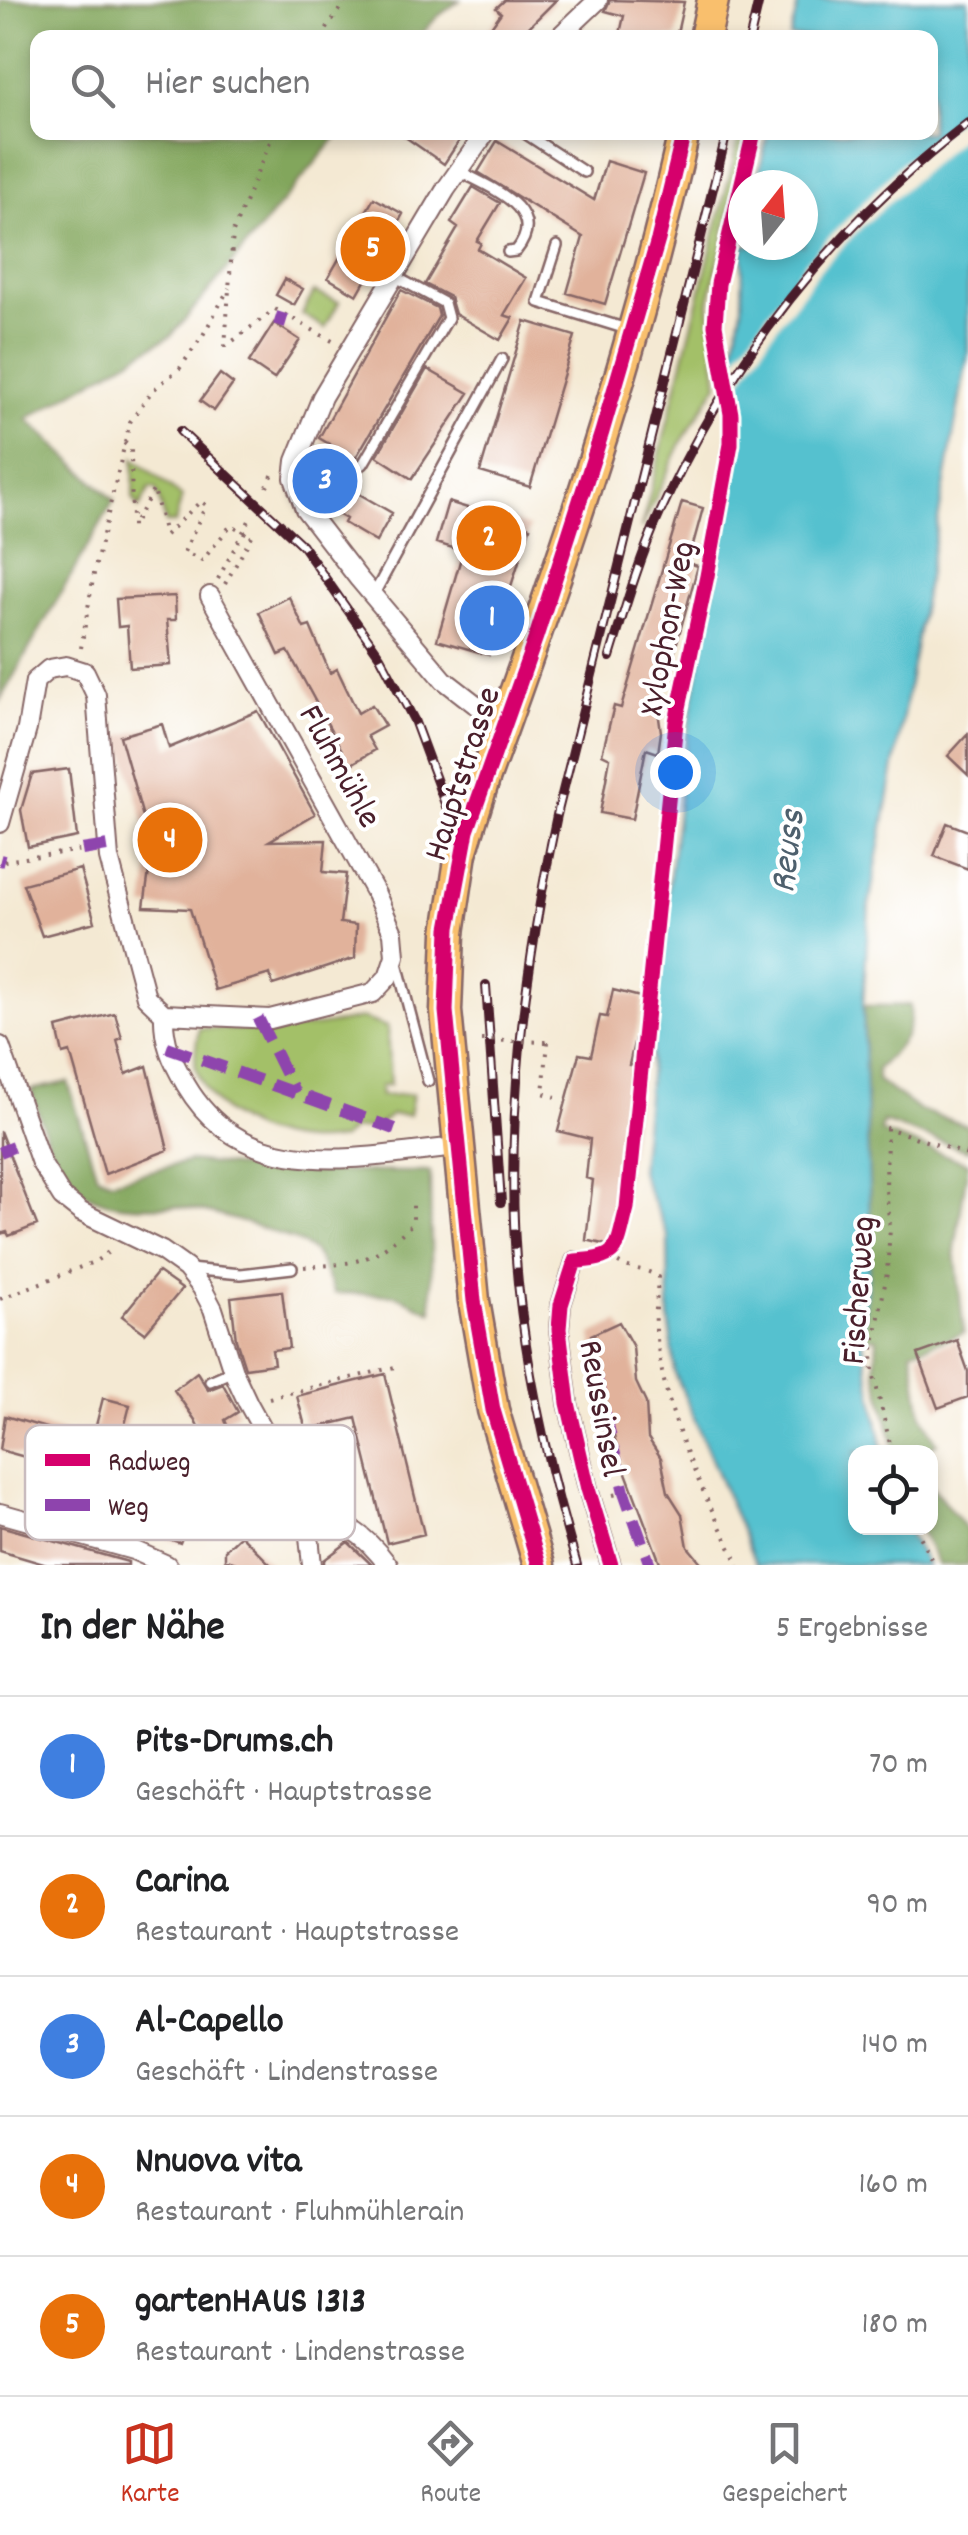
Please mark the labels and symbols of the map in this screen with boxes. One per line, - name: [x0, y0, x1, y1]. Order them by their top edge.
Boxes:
- north arrow: [728, 170, 818, 260]
- pin: 5: [340, 212, 406, 286]
- pin: 3: [292, 444, 358, 518]
- pin: 2: [456, 500, 522, 576]
- street label: Xylophon-Weg: [628, 537, 711, 721]
- pin: 1: [460, 580, 524, 656]
- street label: Hauptstrasse: [413, 681, 516, 868]
- street label: Fluhmühle: [283, 697, 392, 838]
- your location: [650, 747, 701, 798]
- pin: 4: [138, 802, 202, 878]
- water label: Reuss: [758, 806, 823, 897]
- street label: Fischerweg: [831, 1215, 891, 1366]
- street label: Reussinsel: [562, 1337, 636, 1481]
- legend: [25, 1425, 355, 1540]
- text: Radweg: [108, 1445, 191, 1485]
- text: Weg: [108, 1490, 149, 1530]

